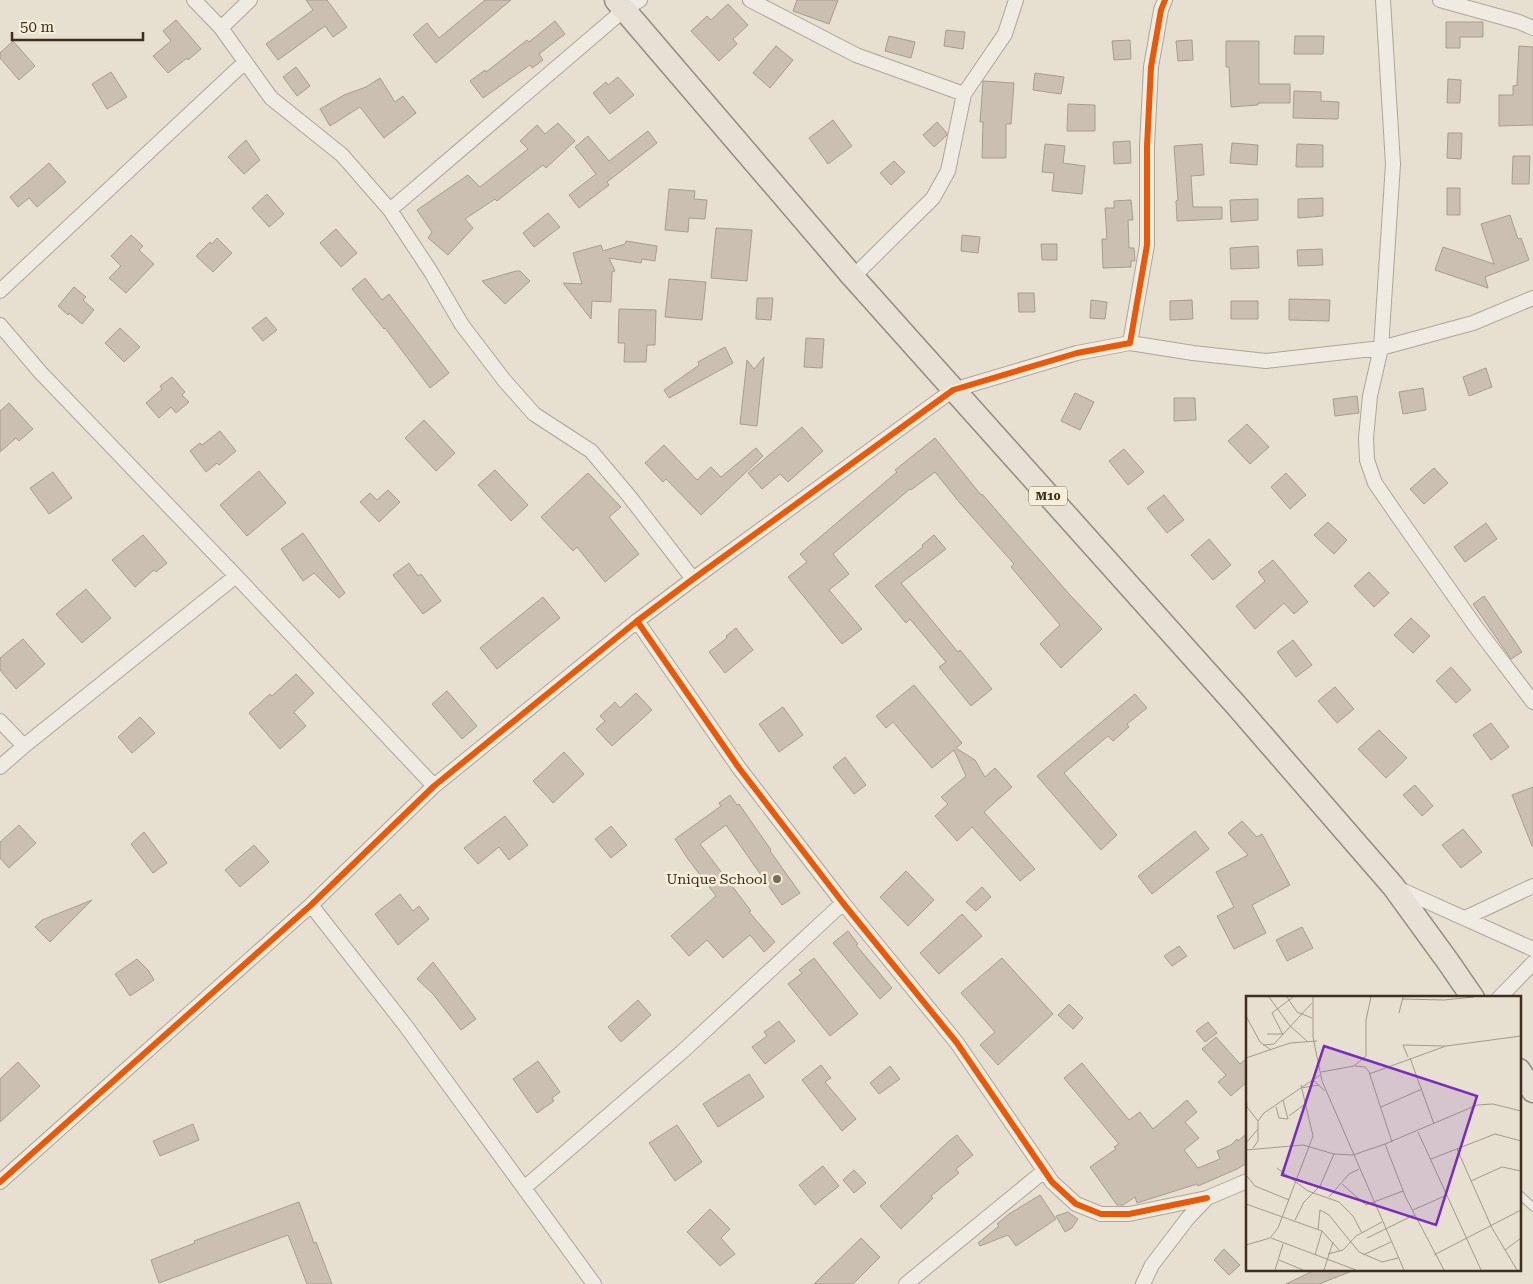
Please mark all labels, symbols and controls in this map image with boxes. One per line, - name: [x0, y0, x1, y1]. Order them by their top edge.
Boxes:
- scale bar: [12, 10, 144, 42]
- text: 50 m: [20, 18, 55, 36]
- road number: M10: [1029, 486, 1067, 506]
- place label: Unique School: [666, 871, 768, 887]
- marker: Unique School: [771, 873, 783, 885]
- inset map: [1246, 996, 1520, 1272]

